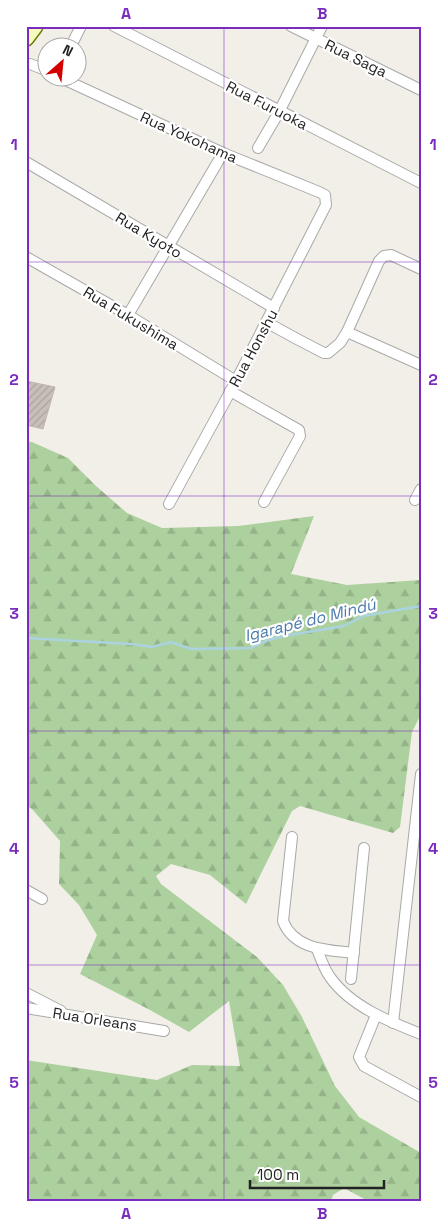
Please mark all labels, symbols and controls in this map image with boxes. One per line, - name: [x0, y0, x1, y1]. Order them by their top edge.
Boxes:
- text: A: [121, 3, 131, 24]
- text: B: [317, 3, 327, 24]
- street label: Rua Saga: [322, 35, 391, 81]
- north arrow: [38, 38, 88, 88]
- text: N: [60, 40, 76, 61]
- street label: Rua Furuoka: [223, 76, 311, 134]
- street label: Rua Yokohama: [137, 107, 241, 167]
- text: 1: [10, 134, 18, 155]
- text: 1: [429, 134, 437, 155]
- street label: Rua Kyoto: [112, 208, 186, 262]
- street label: Rua Fukushima: [80, 282, 182, 354]
- street label: Rua Honshu: [225, 306, 281, 390]
- text: 2: [9, 369, 19, 390]
- text: 2: [428, 369, 438, 390]
- water label: Igarapé do Mindú: [242, 593, 379, 646]
- text: 3: [9, 603, 19, 624]
- text: 3: [428, 603, 438, 624]
- text: 4: [9, 838, 19, 859]
- text: 4: [428, 838, 438, 859]
- street label: Rua Orleans: [51, 1003, 139, 1035]
- text: 5: [9, 1072, 19, 1093]
- text: 5: [428, 1072, 438, 1093]
- scale bar: [250, 1157, 383, 1189]
- text: 100 m: [257, 1165, 299, 1184]
- text: A: [121, 1203, 131, 1224]
- text: B: [317, 1203, 327, 1224]

